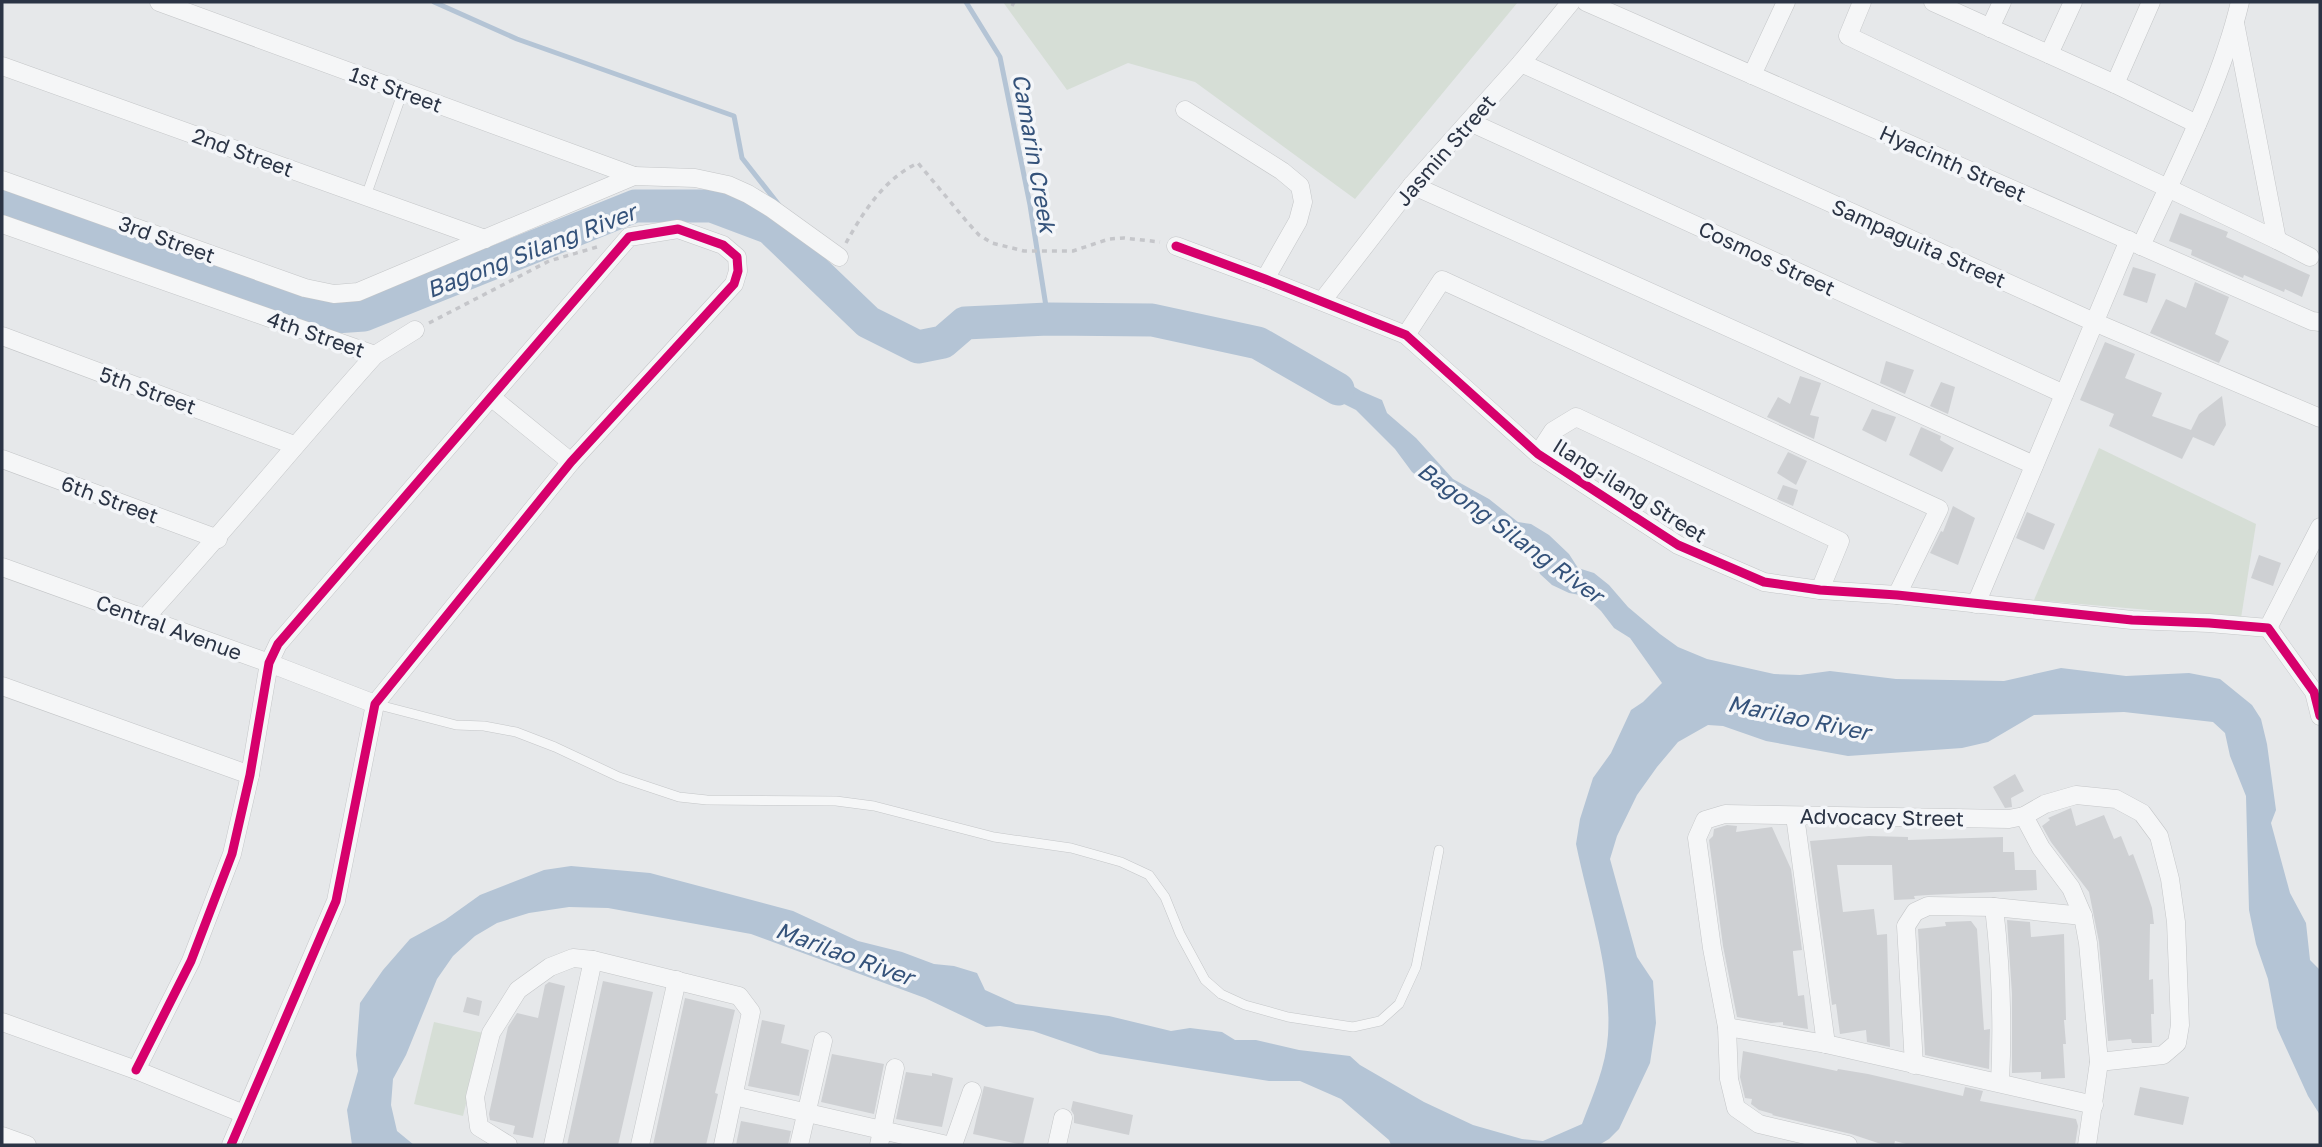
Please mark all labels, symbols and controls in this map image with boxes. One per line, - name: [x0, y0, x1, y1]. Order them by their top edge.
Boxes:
- street label: 1st Street: [346, 60, 446, 118]
- water label: Camarin Creek: [1007, 71, 1063, 237]
- street label: Jasmin Street: [1390, 89, 1500, 211]
- street label: Hyacinth Street: [1876, 119, 2030, 207]
- street label: 2nd Street: [189, 122, 297, 182]
- street label: Sampaguita Street: [1828, 193, 2010, 293]
- water label: Bagong Silang River: [422, 196, 643, 303]
- street label: 3rd Street: [115, 210, 219, 268]
- street label: Cosmos Street: [1695, 215, 1839, 301]
- street label: 4th Street: [264, 305, 368, 363]
- street label: 5th Street: [96, 361, 200, 419]
- street label: Ilang-ilang Street: [1548, 432, 1712, 548]
- water label: Bagong Silang River: [1413, 455, 1612, 610]
- street label: 6th Street: [58, 469, 162, 529]
- street label: Central Avenue: [92, 589, 246, 665]
- water label: Marilao River: [1725, 688, 1875, 746]
- street label: Advocacy Street: [1800, 803, 1964, 831]
- water label: Marilao River: [772, 915, 920, 992]

